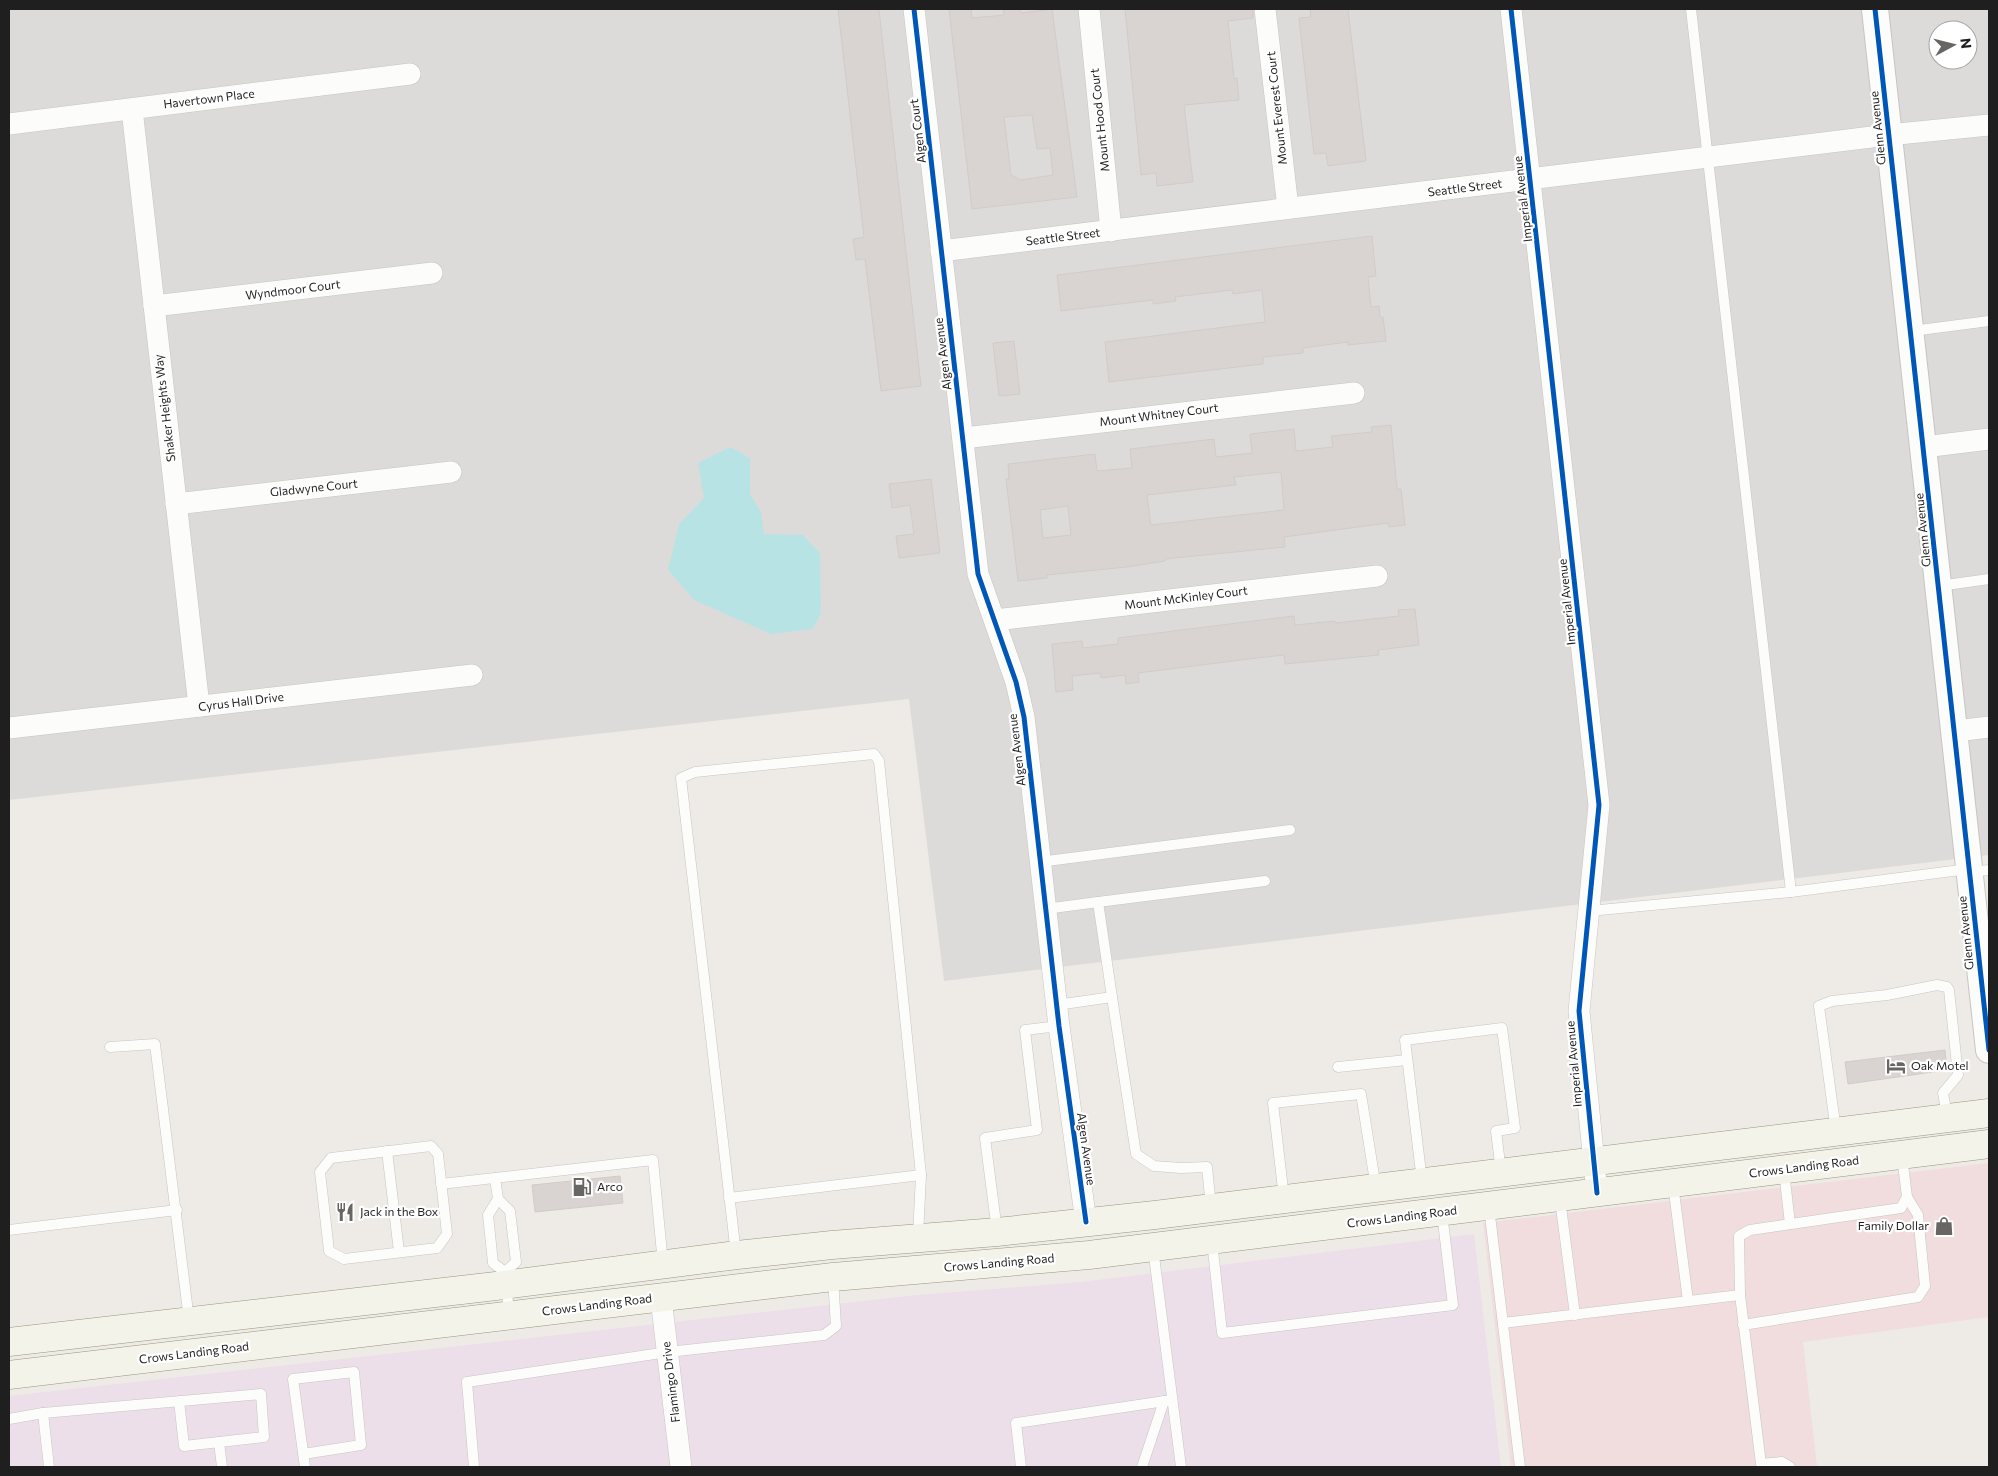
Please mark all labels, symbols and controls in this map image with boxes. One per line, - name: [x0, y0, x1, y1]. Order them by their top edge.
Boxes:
- north arrow: [1928, 20, 1978, 70]
- text: N: [1957, 37, 1975, 50]
- street label: Mount Everest Court: [1263, 51, 1289, 166]
- street label: Mount Hood Court: [1087, 68, 1111, 172]
- street label: Havertown Place: [162, 85, 255, 111]
- street label: Glenn Avenue: [1866, 90, 1888, 166]
- street label: Algen Court: [906, 98, 928, 164]
- street label: Imperial Avenue: [1510, 155, 1534, 243]
- street label: Seattle Street: [1427, 175, 1503, 199]
- street label: Seattle Street: [1025, 224, 1101, 248]
- street label: Wyndmoor Court: [245, 276, 341, 302]
- street label: Algen Avenue: [931, 317, 953, 391]
- street label: Shaker Heights Way: [150, 354, 178, 463]
- street label: Mount Whitney Court: [1099, 400, 1219, 428]
- street label: Gladwyne Court: [269, 475, 359, 499]
- street label: Glenn Avenue: [1911, 492, 1933, 568]
- street label: Imperial Avenue: [1555, 558, 1578, 646]
- street label: Mount McKinley Court: [1123, 582, 1249, 612]
- street label: Cyrus Hall Drive: [197, 689, 284, 713]
- street label: Algen Avenue: [1005, 713, 1027, 787]
- street label: Glenn Avenue: [1954, 895, 1976, 971]
- street label: Imperial Avenue: [1562, 1020, 1584, 1108]
- hotel icon: Oak Motel: [1885, 1055, 1907, 1077]
- place label: Oak Motel: [1911, 1058, 1969, 1072]
- street label: Algen Avenue: [1075, 1112, 1099, 1186]
- street label: Crows Landing Road: [1748, 1152, 1860, 1180]
- fuel station icon: Arco: [571, 1176, 593, 1198]
- place label: Arco: [597, 1179, 623, 1193]
- restaurant icon: Jack in the Box: [334, 1201, 356, 1223]
- street label: Crows Landing Road: [1346, 1202, 1458, 1230]
- place label: Jack in the Box: [360, 1204, 439, 1219]
- shop icon: Family Dollar: [1933, 1215, 1955, 1237]
- place label: Family Dollar: [1858, 1218, 1929, 1232]
- street label: Crows Landing Road: [943, 1250, 1055, 1274]
- street label: Crows Landing Road: [541, 1290, 653, 1318]
- street label: Crows Landing Road: [138, 1338, 250, 1366]
- street label: Flamingo Drive: [658, 1341, 682, 1423]

